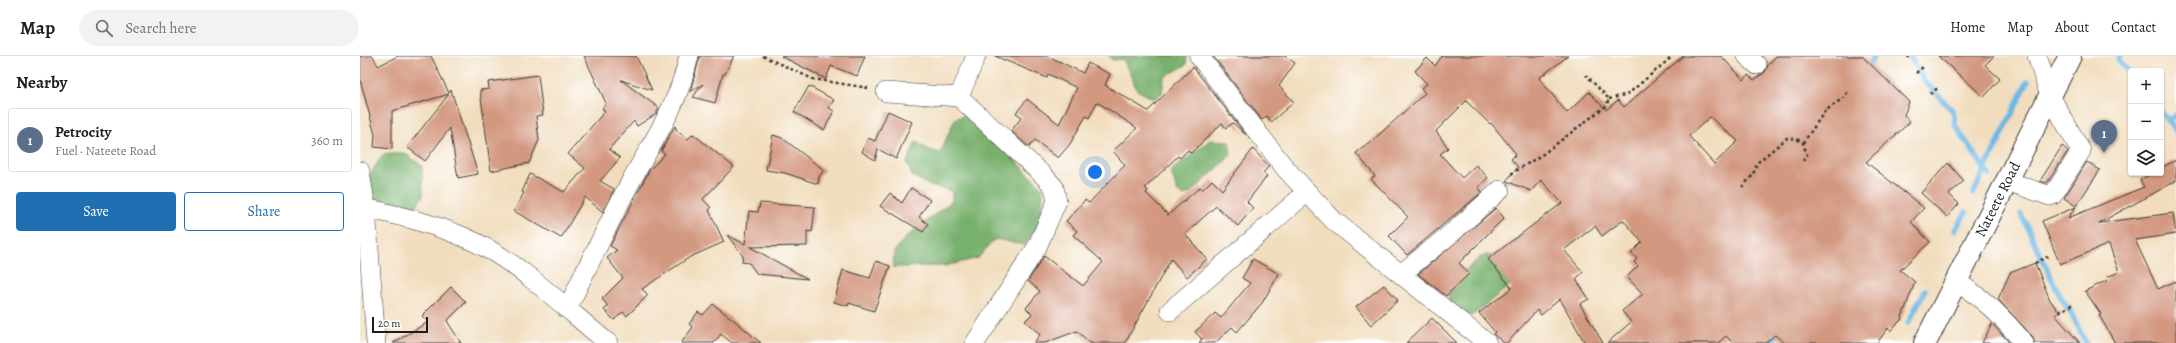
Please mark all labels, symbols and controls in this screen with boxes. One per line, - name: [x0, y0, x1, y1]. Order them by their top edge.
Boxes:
- search box: [79, 10, 359, 46]
- text: Map: [20, 15, 55, 41]
- icon: search: [93, 17, 115, 39]
- text: Search here: [125, 18, 197, 38]
- text: Home: [1950, 18, 1985, 37]
- text: Map: [2007, 18, 2033, 37]
- text: About: [2055, 18, 2089, 37]
- text: Contact: [2111, 18, 2156, 37]
- map controls: [2128, 68, 2164, 176]
- button: +: [2128, 68, 2164, 104]
- text: Nearby: [16, 71, 67, 94]
- button: −: [2128, 104, 2164, 140]
- pin: 1: [2091, 120, 2117, 153]
- text: Petrocity: [55, 122, 112, 142]
- text: 1: [28, 132, 32, 149]
- text: 360 m: [311, 132, 343, 149]
- button: layers: [2128, 140, 2164, 176]
- text: Fuel · Nateete Road: [55, 142, 156, 159]
- street label: Nateete Road: [1970, 157, 2025, 240]
- your location: [1085, 162, 1105, 182]
- button: Save: [16, 192, 176, 231]
- button: Share: [184, 192, 344, 231]
- scale bar: [372, 315, 428, 334]
- text: 20 m: [378, 316, 400, 331]

